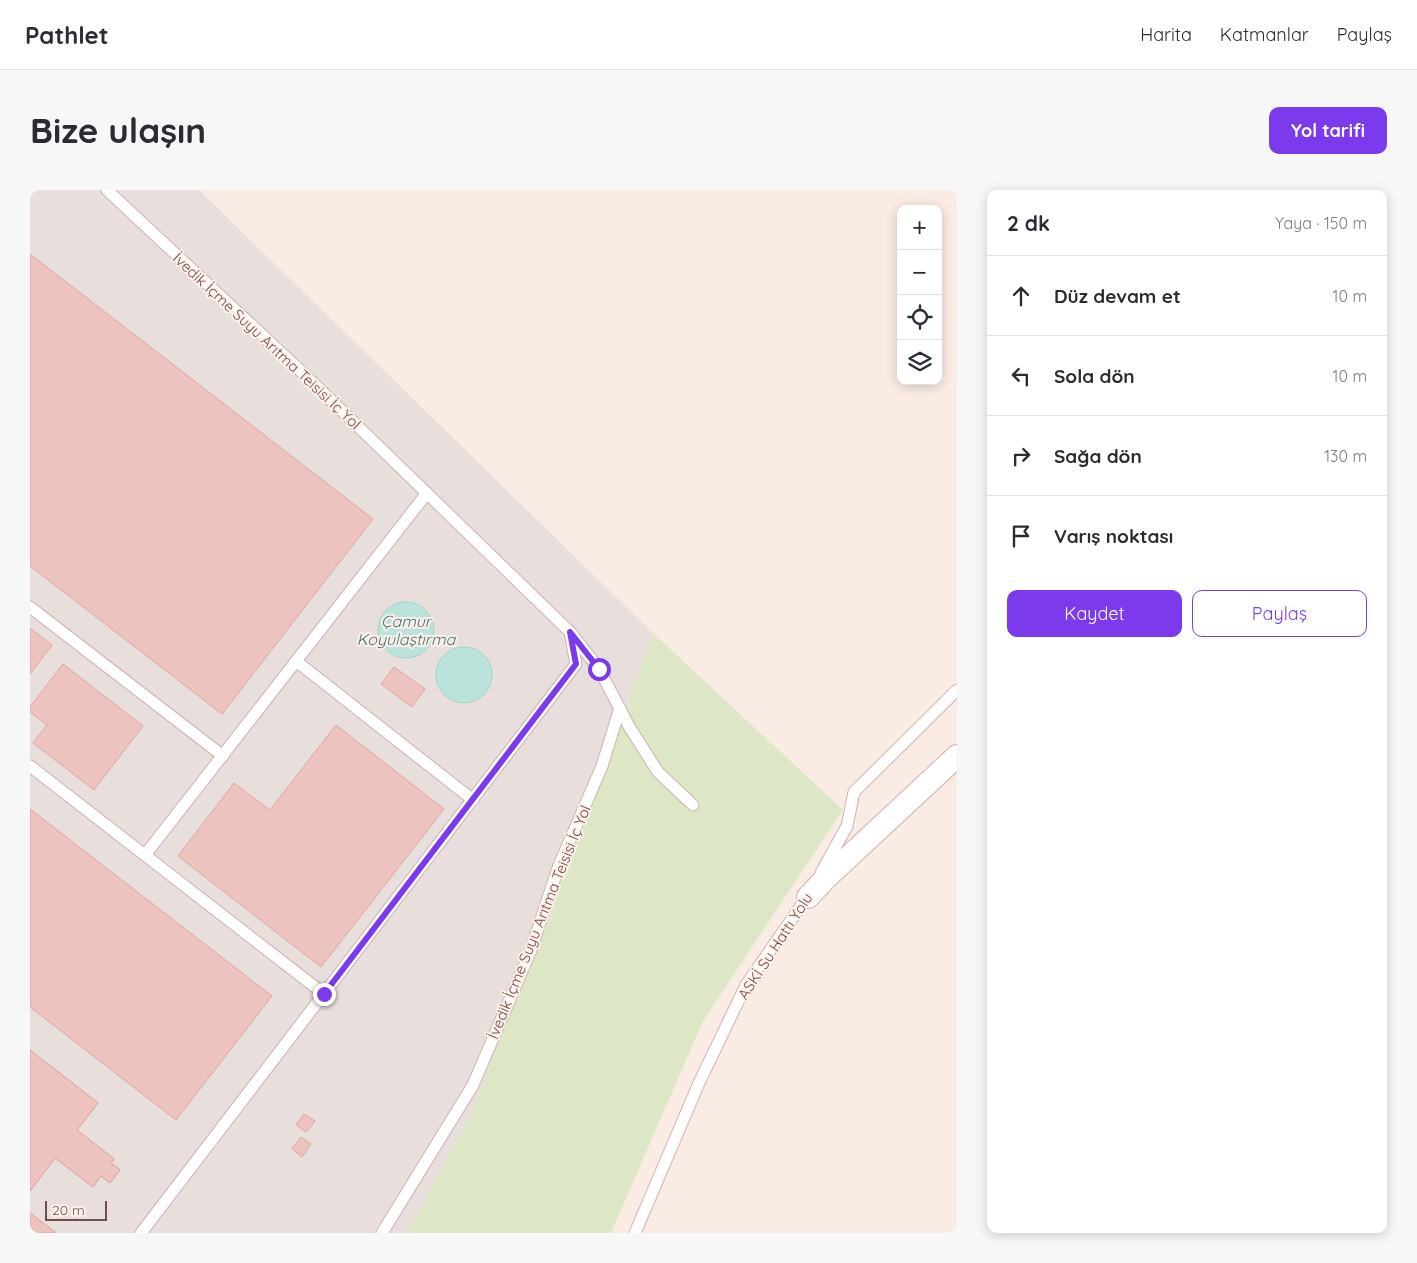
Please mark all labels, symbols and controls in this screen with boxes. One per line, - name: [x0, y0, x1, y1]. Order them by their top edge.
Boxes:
- text: Pathlet: [25, 20, 109, 50]
- text: Harita: [1140, 23, 1192, 46]
- text: Katmanlar: [1220, 23, 1309, 46]
- text: Paylaş: [1337, 23, 1392, 46]
- button: Yol tarifi: [1269, 107, 1387, 154]
- text: Bize ulaşın: [30, 108, 206, 152]
- map controls: [897, 205, 942, 385]
- button: +: [897, 205, 942, 250]
- text: 2 dk: [1007, 210, 1050, 236]
- text: Yaya · 150 m: [1275, 213, 1367, 233]
- street label: İvedik İçme Suyu Arıtma Teisisi İç Yol: [169, 249, 365, 433]
- button: −: [897, 250, 942, 295]
- icon: ahead: [1007, 282, 1035, 310]
- text: Düz devam et: [1054, 284, 1181, 308]
- text: 10 m: [1333, 286, 1367, 306]
- button: locate: [897, 295, 942, 340]
- button: layers: [897, 340, 942, 385]
- icon: left: [1007, 362, 1035, 390]
- text: Sola dön: [1054, 364, 1135, 388]
- text: 10 m: [1333, 366, 1367, 386]
- icon: right: [1007, 442, 1035, 470]
- text: Sağa dön: [1054, 444, 1142, 468]
- text: 130 m: [1324, 446, 1367, 466]
- icon: arrive: [1007, 522, 1035, 550]
- text: Varış noktası: [1054, 524, 1173, 548]
- button: Kaydet: [1007, 590, 1182, 637]
- button: Paylaş: [1192, 590, 1367, 637]
- water label: Çamur Koyulaştırma: [357, 611, 457, 649]
- route start: [588, 658, 611, 681]
- street label: İvedik İçme Suyu Arıtma Teisisi İç Yol: [483, 802, 595, 1042]
- street label: ASKİ Su Hattı Yolu: [733, 889, 817, 1003]
- route end: [313, 983, 336, 1006]
- scale bar: [45, 1198, 108, 1221]
- text: 20 m: [52, 1201, 85, 1219]

